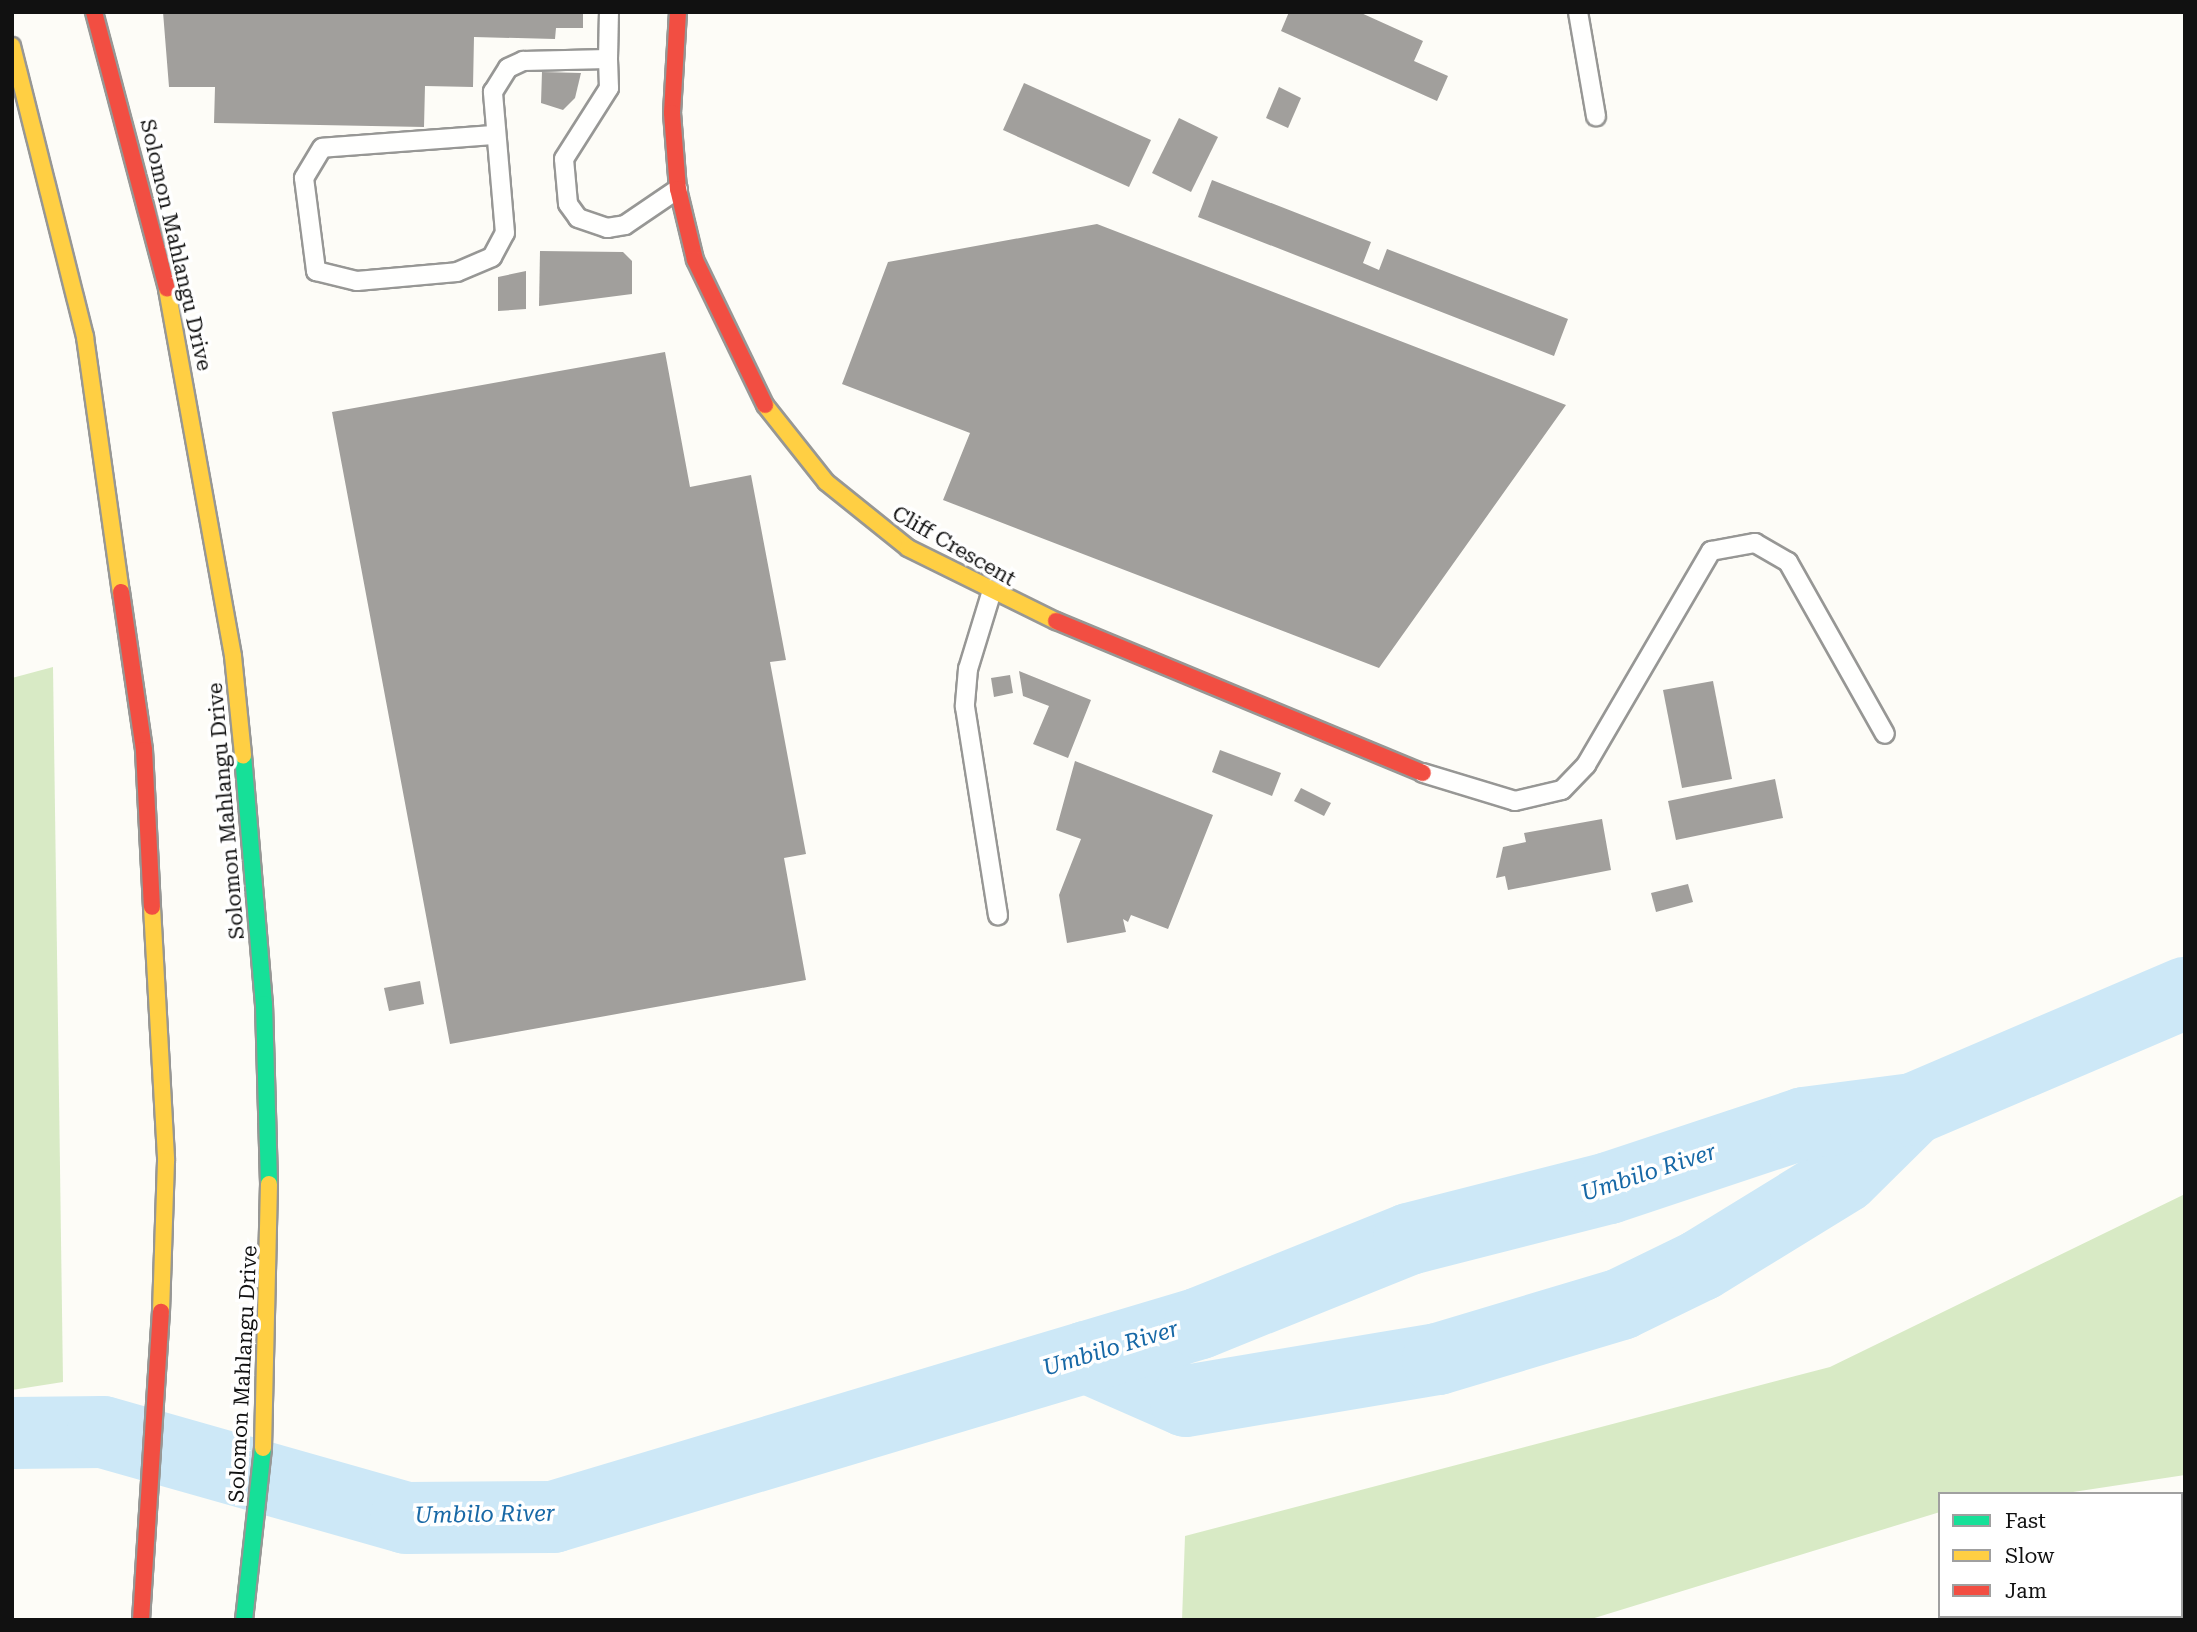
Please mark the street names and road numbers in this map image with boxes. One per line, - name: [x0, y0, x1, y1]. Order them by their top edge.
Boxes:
- street label: Solomon Mahlangu Drive: [135, 117, 217, 373]
- street label: Cliff Crescent: [888, 500, 1020, 592]
- street label: Solomon Mahlangu Drive: [202, 682, 250, 940]
- street label: Solomon Mahlangu Drive: [224, 1245, 262, 1503]

